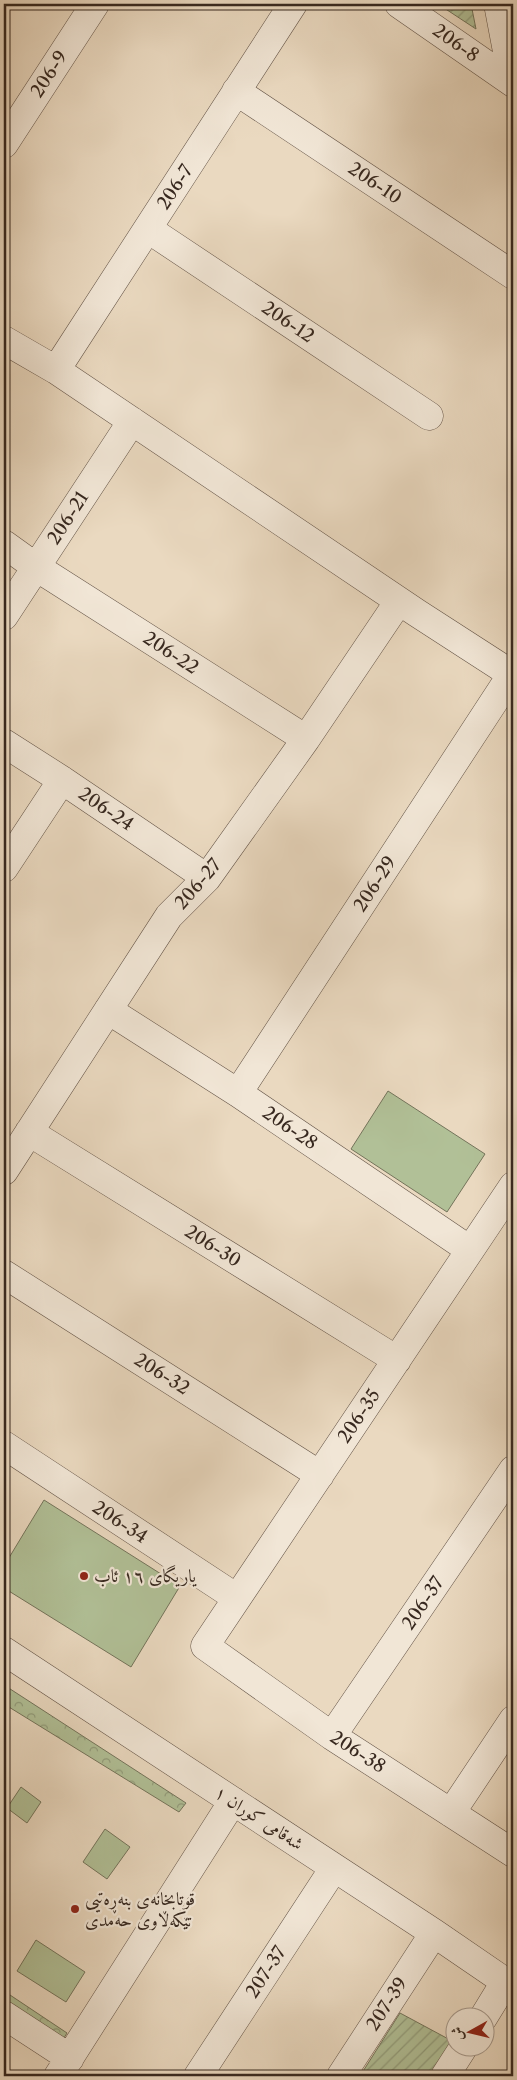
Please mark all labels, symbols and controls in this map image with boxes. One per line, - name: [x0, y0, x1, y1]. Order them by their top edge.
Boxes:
- street label: 206-8: [429, 19, 483, 67]
- street label: 206-9: [26, 47, 72, 101]
- street label: 206-10: [344, 157, 406, 209]
- street label: 206-7: [152, 160, 198, 214]
- street label: 206-12: [258, 297, 318, 347]
- street label: 206-21: [43, 487, 93, 549]
- street label: 206-22: [139, 627, 203, 679]
- street label: 206-24: [74, 783, 138, 835]
- street label: 206-29: [349, 852, 401, 916]
- street label: 206-27: [170, 854, 226, 914]
- street label: 206-28: [258, 1102, 322, 1154]
- street label: 206-30: [181, 1220, 245, 1272]
- street label: 206-32: [130, 1349, 194, 1399]
- street label: 206-35: [333, 1385, 385, 1447]
- street label: 206-34: [88, 1496, 152, 1548]
- place label: یاریگای ١٦ ئاب: [94, 1564, 197, 1587]
- marker: یاریگای ١٦ ئاب: [78, 1570, 90, 1582]
- street label: 206-37: [397, 1572, 449, 1634]
- street label: 206-38: [326, 1726, 390, 1778]
- street label: شەقامی کوران ١: [210, 1781, 308, 1855]
- place label: قوتابخانەی بنەڕەتیی تێکەڵاوی حەمدی: [85, 1888, 195, 1931]
- marker: قوتابخانەی بنەڕەتیی تێکەڵاوی حەمدی: [69, 1903, 81, 1915]
- street label: 207-37: [241, 1942, 291, 2002]
- street label: 207-39: [362, 1973, 412, 2035]
- north arrow: [444, 2008, 494, 2058]
- text: ش: [447, 2026, 467, 2042]

